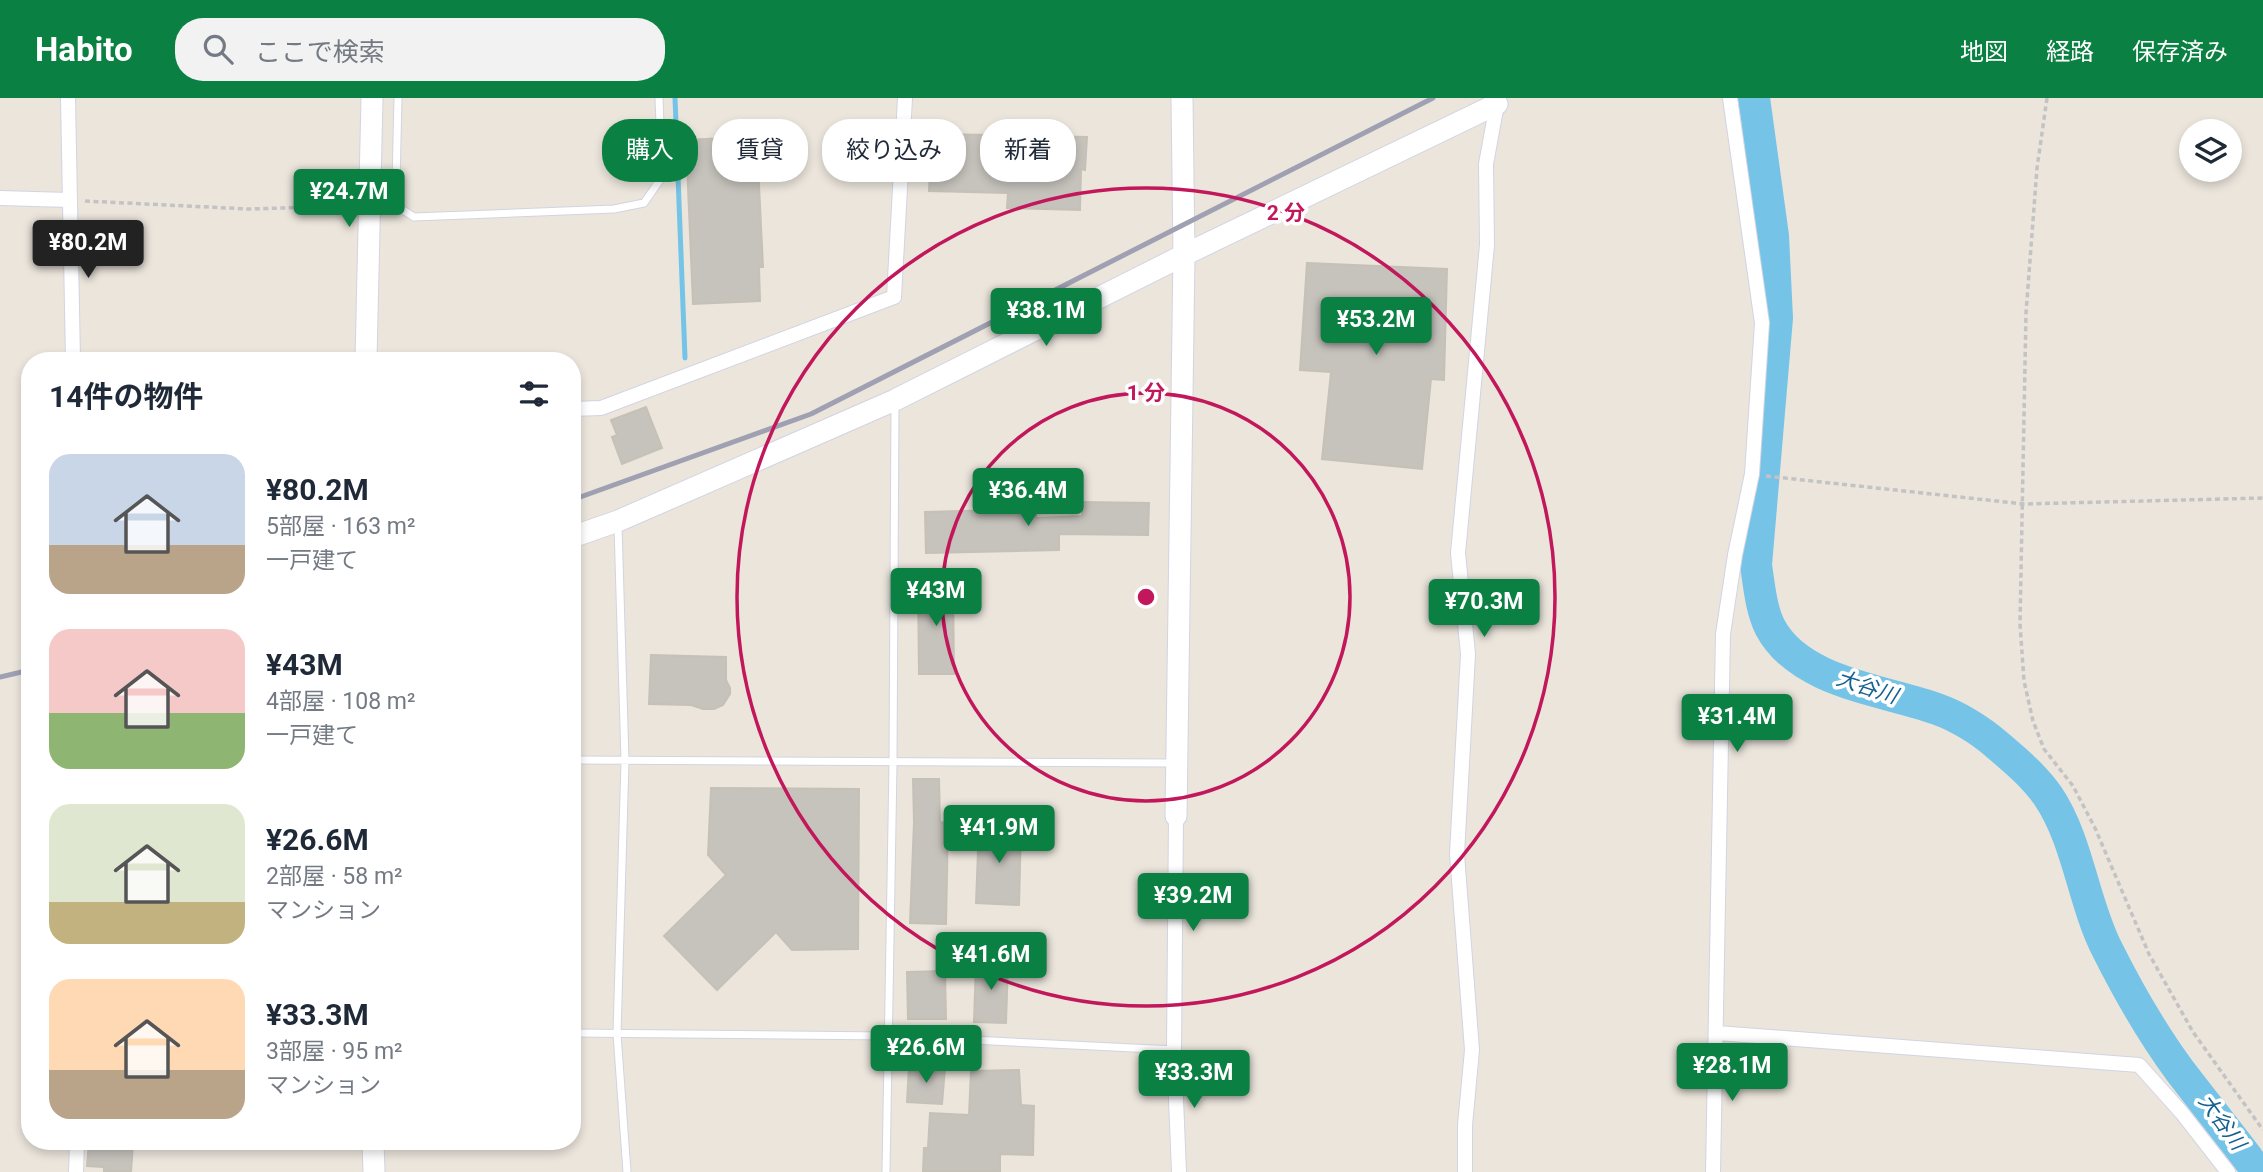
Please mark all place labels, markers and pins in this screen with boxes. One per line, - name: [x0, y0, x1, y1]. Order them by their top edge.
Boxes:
- pin: ¥24.7M: [292, 170, 406, 229]
- pin: ¥80.2M: [31, 220, 145, 280]
- pin: ¥38.1M: [989, 288, 1103, 348]
- pin: ¥53.2M: [1319, 298, 1433, 357]
- pin: ¥36.4M: [971, 468, 1085, 528]
- pin: ¥43M: [895, 568, 977, 628]
- pin: ¥70.3M: [1427, 580, 1541, 639]
- centre of rings: [1134, 585, 1158, 609]
- pin: ¥31.4M: [1680, 694, 1794, 754]
- pin: ¥41.9M: [942, 806, 1056, 865]
- pin: ¥39.2M: [1136, 874, 1250, 933]
- pin: ¥41.6M: [934, 932, 1048, 992]
- pin: ¥26.6M: [869, 1026, 983, 1085]
- pin: ¥28.1M: [1675, 1044, 1789, 1103]
- pin: ¥33.3M: [1137, 1051, 1251, 1110]

